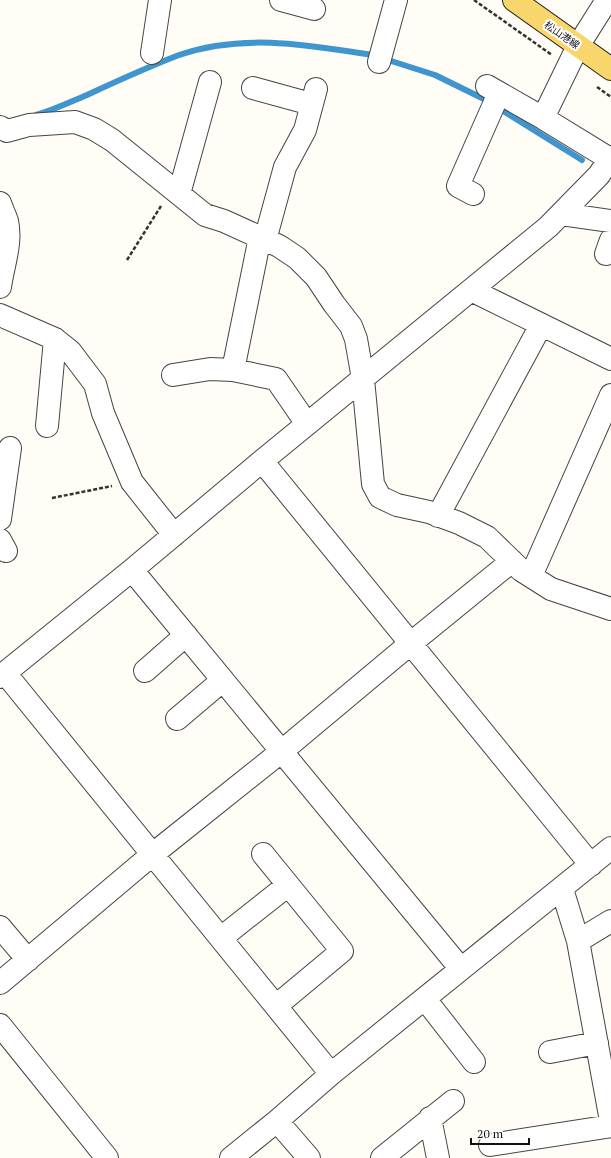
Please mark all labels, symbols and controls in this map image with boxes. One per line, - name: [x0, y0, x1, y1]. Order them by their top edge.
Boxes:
- street label: 松山港線: [542, 18, 582, 52]
- scale bar: [471, 1120, 529, 1146]
- text: 20 m: [477, 1126, 504, 1141]

